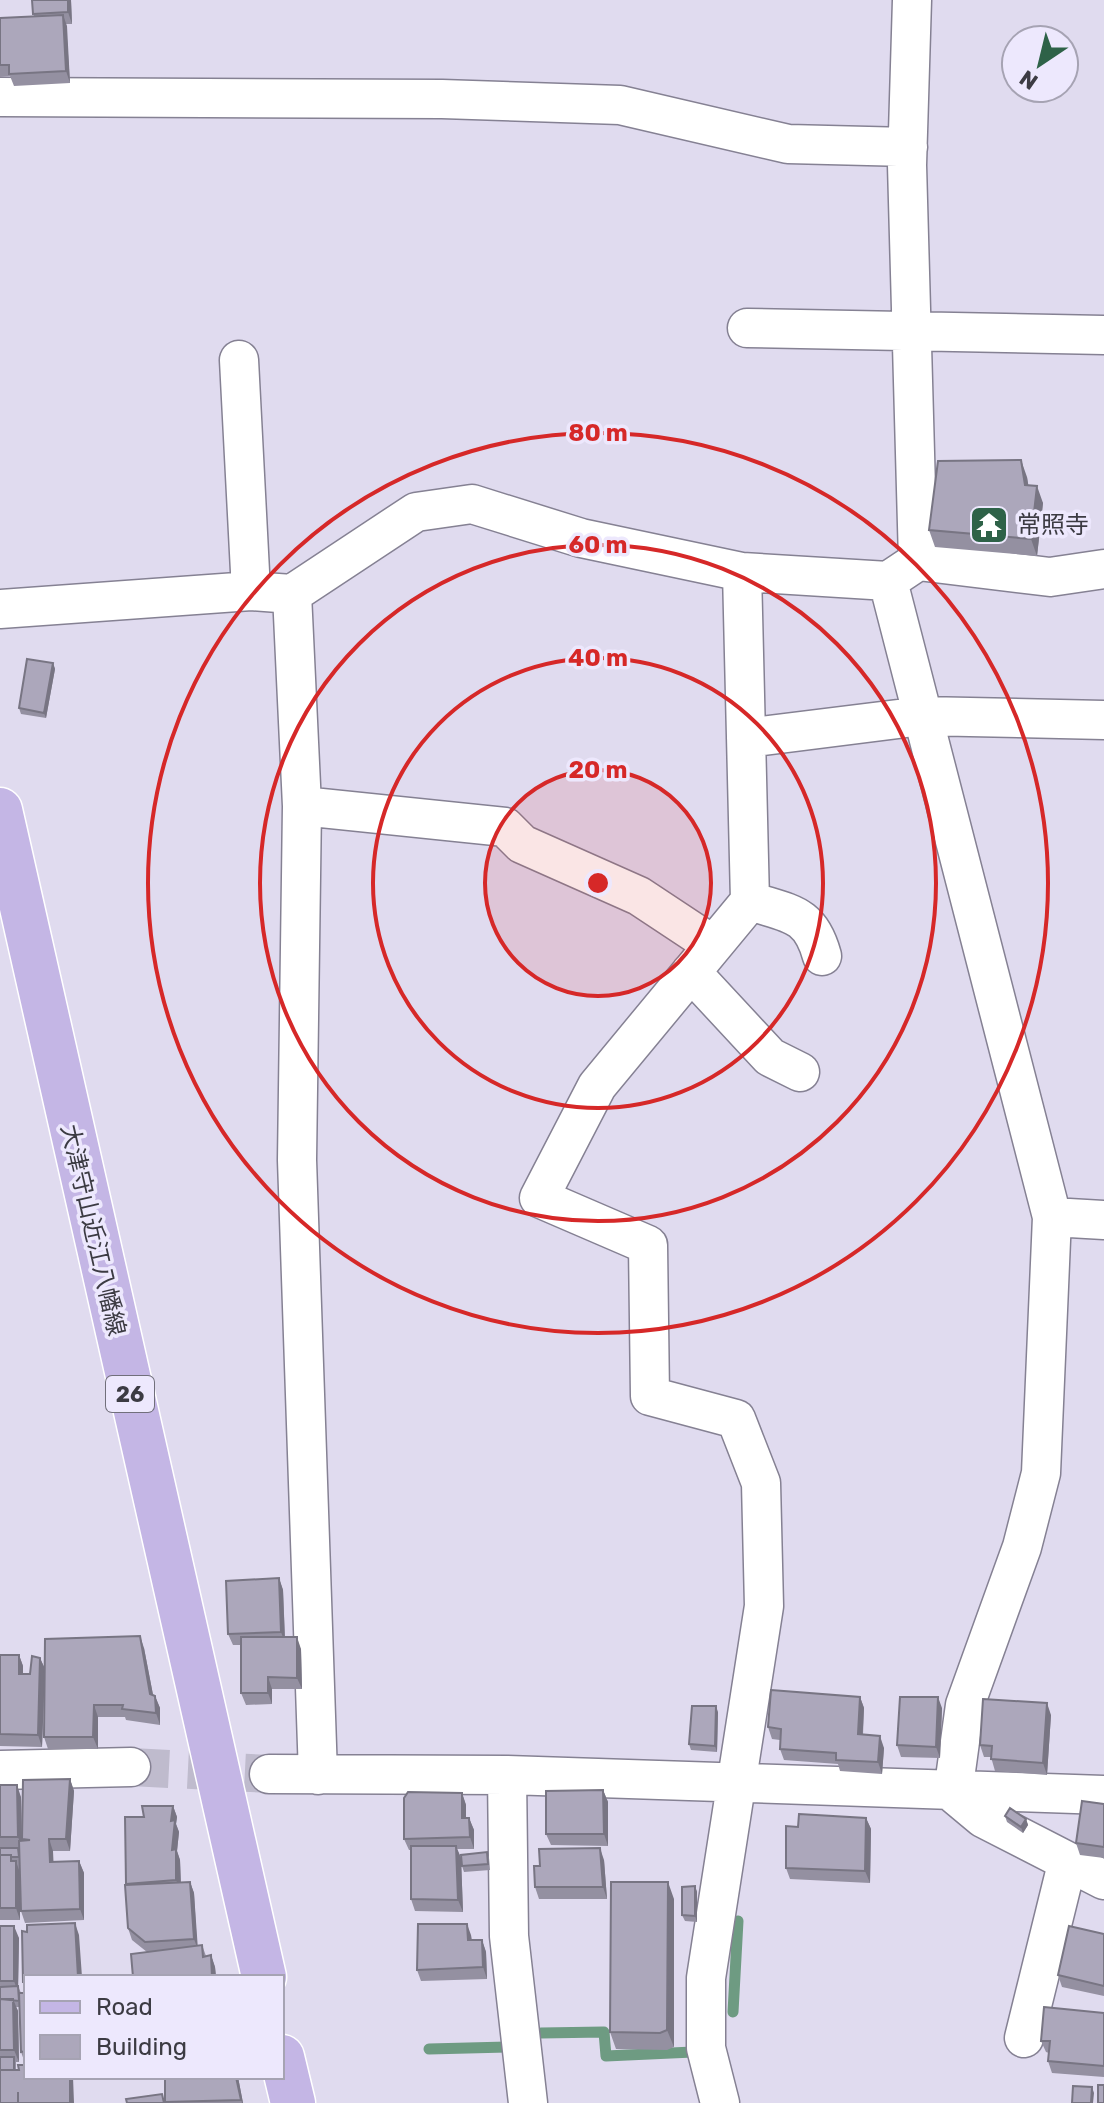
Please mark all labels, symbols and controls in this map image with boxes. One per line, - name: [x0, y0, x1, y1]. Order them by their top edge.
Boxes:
- north arrow: [1000, 24, 1080, 104]
- text: N: [1015, 64, 1043, 96]
- text: 80 m: [568, 419, 628, 447]
- temple icon: 常照寺: [968, 504, 1010, 546]
- place label: 常照寺: [1017, 511, 1089, 539]
- text: 60 m: [568, 531, 628, 559]
- text: 40 m: [568, 644, 628, 672]
- text: 20 m: [568, 756, 628, 784]
- centre of rings: [584, 869, 612, 897]
- street label: 大津守山近江八幡線: [55, 1122, 131, 1338]
- road number: 26: [106, 1376, 154, 1412]
- legend: [24, 1975, 284, 2079]
- text: Road: [96, 1993, 153, 2021]
- text: Building: [96, 2033, 187, 2061]

